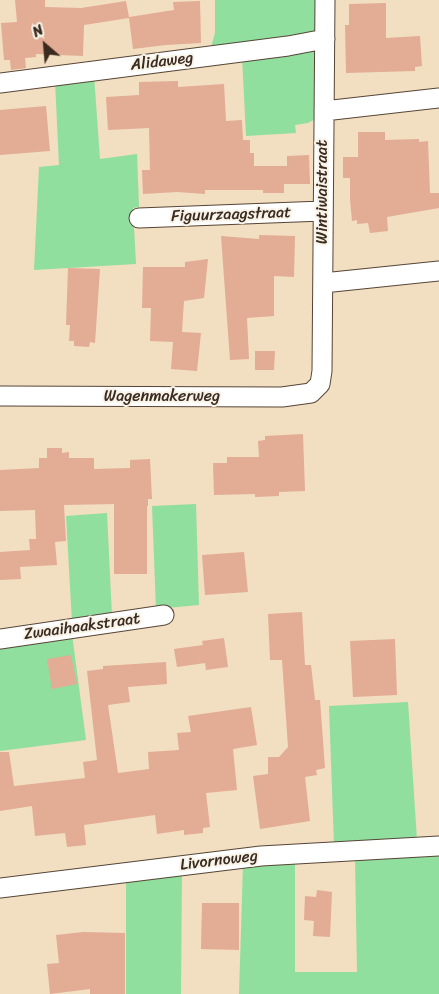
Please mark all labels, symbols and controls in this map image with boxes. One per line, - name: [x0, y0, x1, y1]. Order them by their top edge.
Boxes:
- text: N: [28, 18, 48, 45]
- north arrow: [20, 20, 70, 70]
- street label: Alidaweg: [130, 49, 194, 75]
- street label: Wintiwaistraat: [313, 140, 333, 244]
- street label: Figuurzaagstraat: [171, 203, 291, 227]
- street label: Wagenmakerweg: [104, 387, 220, 407]
- street label: Zwaaihaakstraat: [23, 609, 141, 645]
- street label: Livornoweg: [179, 847, 259, 875]

